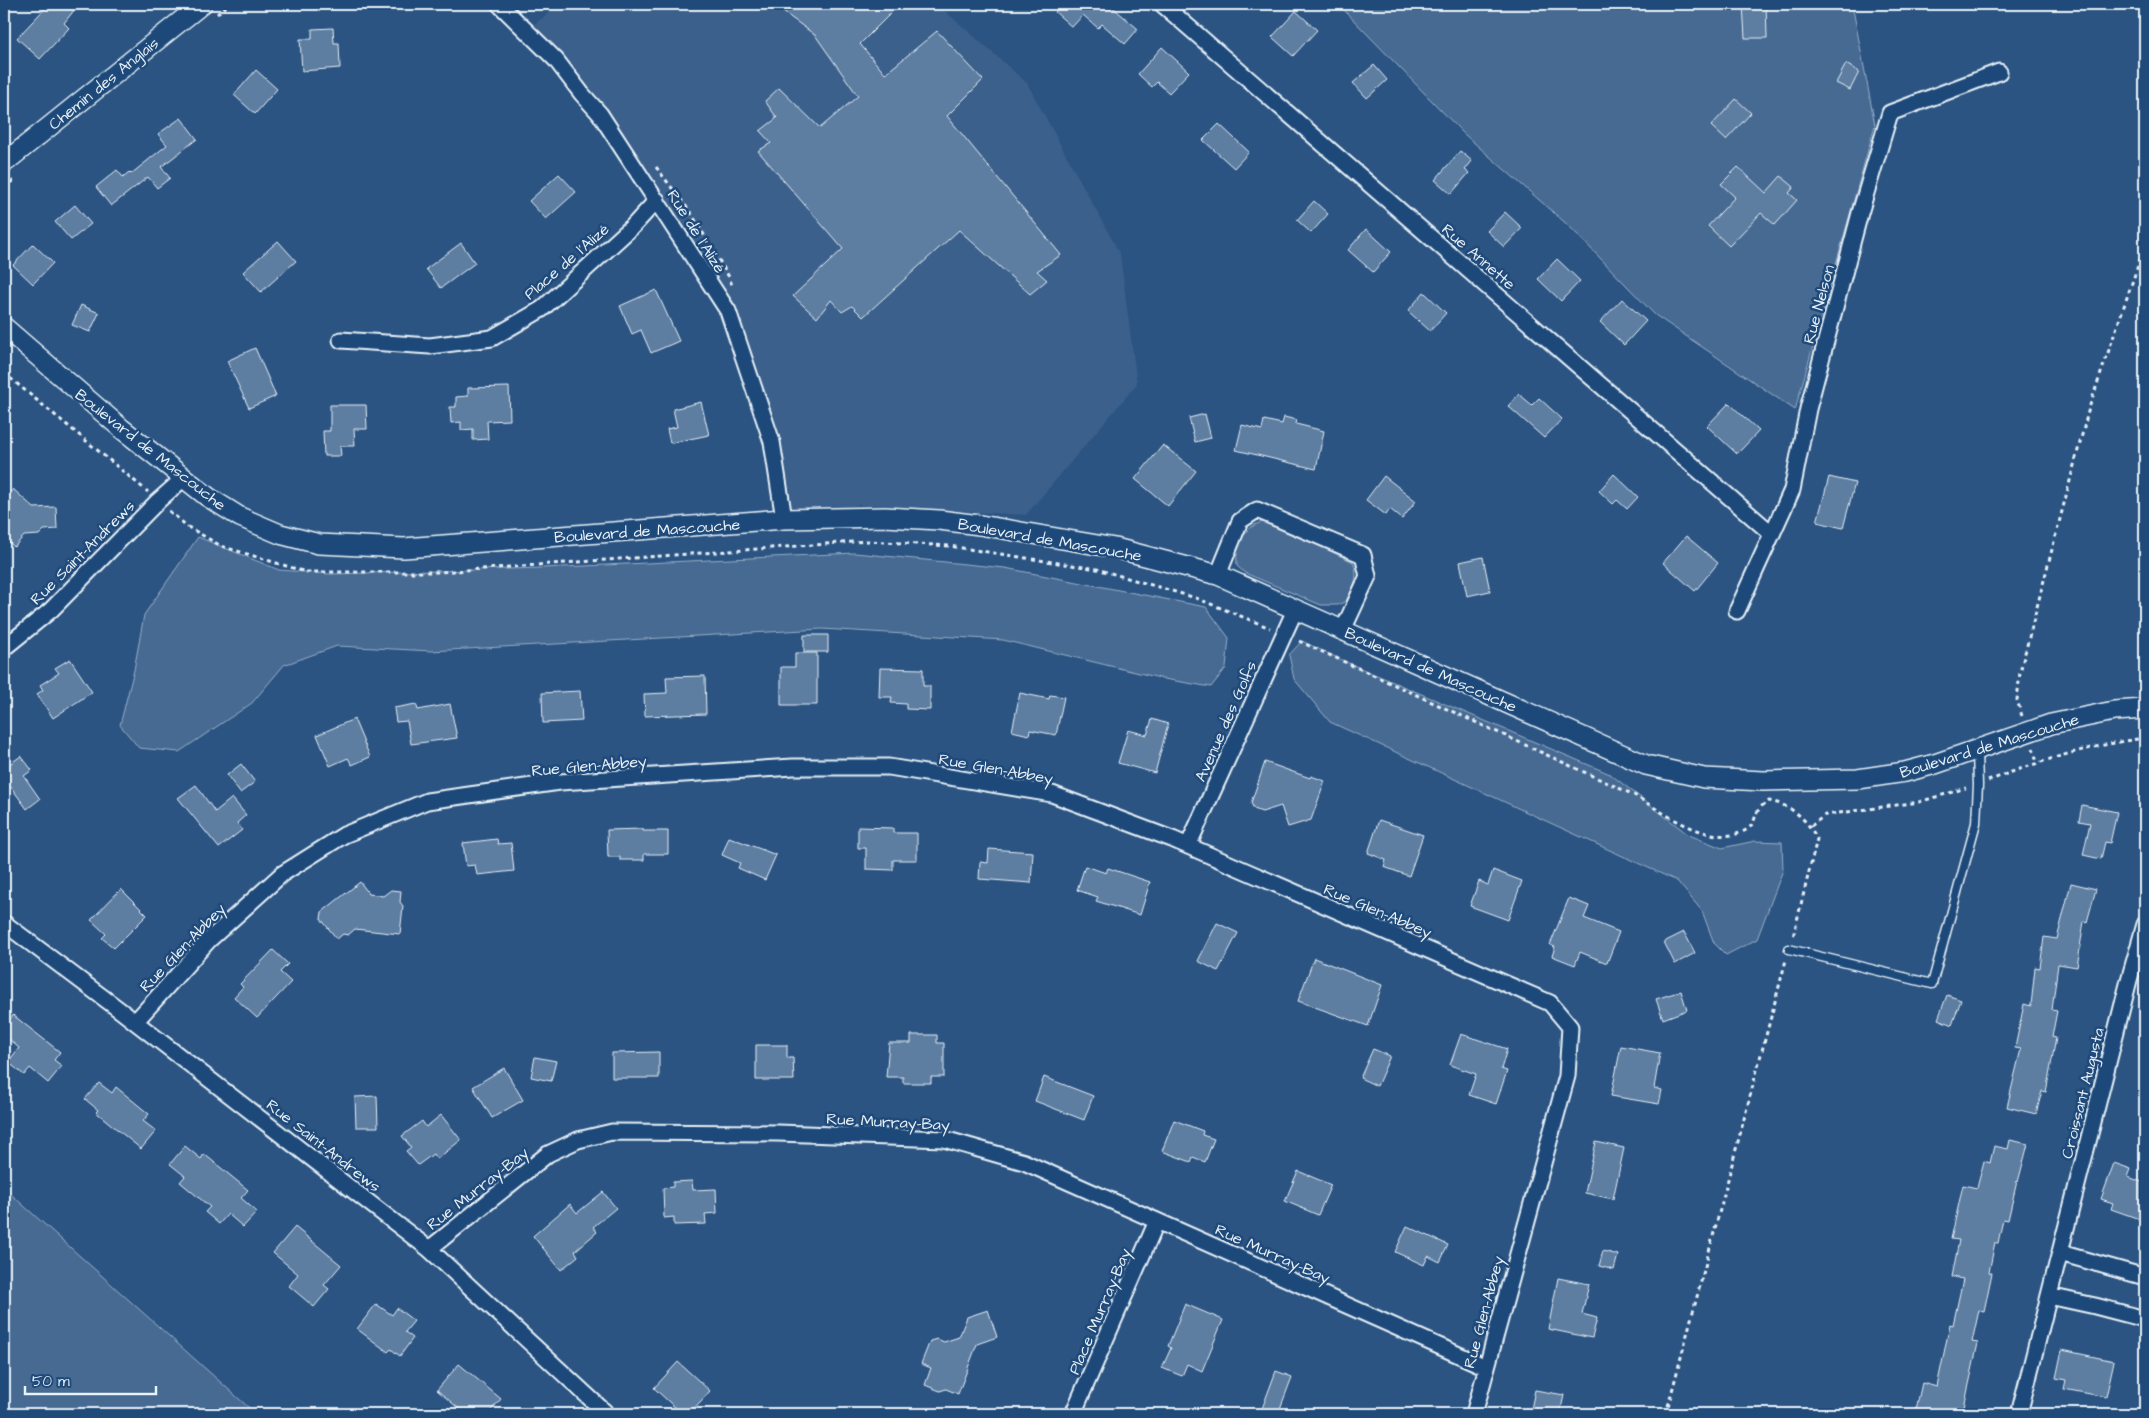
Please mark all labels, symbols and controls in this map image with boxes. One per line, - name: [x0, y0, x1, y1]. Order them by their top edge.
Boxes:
- street label: Chemin des Anglais: [44, 32, 164, 136]
- street label: Rue de l'Alizé: [662, 186, 731, 278]
- street label: Place de l'Alizé: [519, 218, 614, 305]
- street label: Rue Annette: [1437, 219, 1520, 295]
- street label: Rue Nelson: [1798, 262, 1840, 346]
- street label: Boulevard de Mascouche: [70, 384, 231, 516]
- street label: Rue Saint-Andrews: [26, 496, 140, 610]
- street label: Boulevard de Mascouche: [956, 513, 1144, 567]
- street label: Boulevard de Mascouche: [553, 514, 741, 548]
- street label: Boulevard de Mascouche: [1341, 622, 1520, 718]
- street label: Avenue des Golfs: [1189, 658, 1262, 785]
- street label: Boulevard de Mascouche: [1897, 708, 2082, 784]
- street label: Rue Glen-Abbey: [937, 748, 1055, 791]
- street label: Rue Glen-Abbey: [531, 750, 648, 783]
- street label: Rue Glen-Abbey: [1320, 878, 1435, 945]
- street label: Rue Glen-Abbey: [135, 898, 232, 998]
- street label: Croissant Augusta: [2056, 1026, 2111, 1161]
- street label: Rue Saint-Andrews: [262, 1094, 385, 1197]
- street label: Rue Murray-Bay: [826, 1108, 951, 1137]
- street label: Rue Murray-Bay: [422, 1142, 534, 1236]
- street label: Rue Murray-Bay: [1211, 1219, 1334, 1290]
- street label: Place Murray-Bay: [1063, 1245, 1137, 1378]
- street label: Rue Glen-Abbey: [1458, 1253, 1511, 1371]
- scale bar: [25, 1363, 156, 1395]
- text: 50 m: [32, 1371, 70, 1392]

